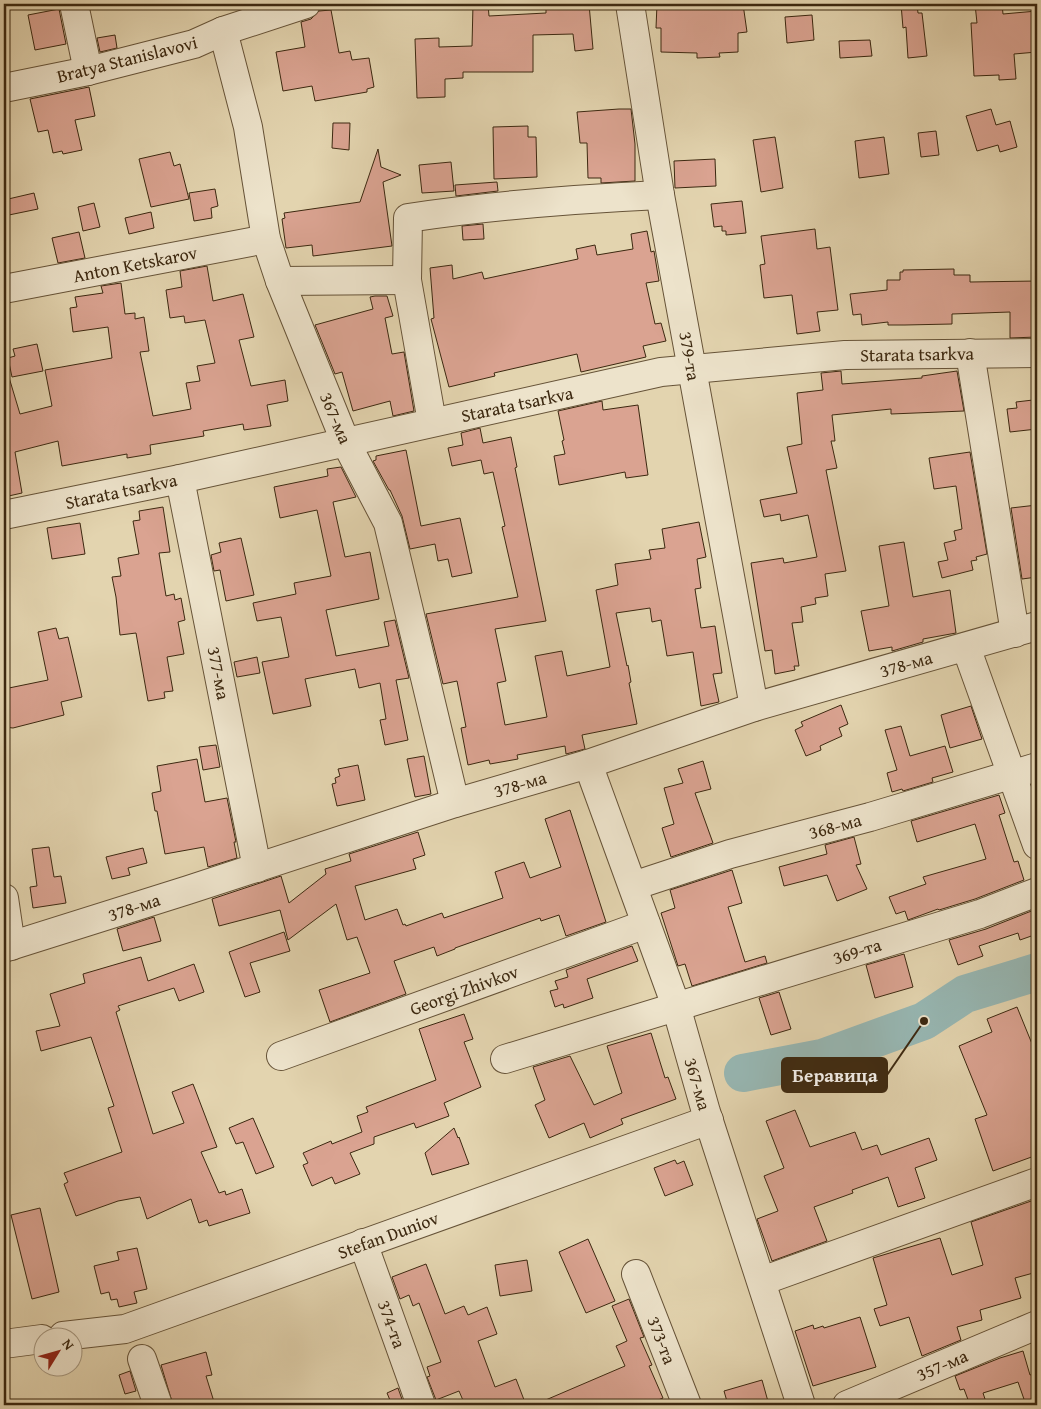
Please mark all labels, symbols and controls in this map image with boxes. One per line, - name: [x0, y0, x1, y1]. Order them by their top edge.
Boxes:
- street label: Bratya Stanislavovi: [54, 28, 200, 90]
- street label: Anton Ketskarov: [71, 239, 199, 289]
- street label: 379-та: [672, 329, 708, 383]
- street label: Starata tsarkva: [860, 339, 975, 368]
- street label: Starata tsarkva: [458, 379, 576, 429]
- street label: 367-ма: [313, 388, 359, 448]
- street label: Starata tsarkva: [62, 466, 180, 516]
- street label: 377-ма: [201, 644, 237, 702]
- street label: 378-ма: [877, 644, 936, 684]
- street label: 378-ма: [491, 764, 550, 804]
- street label: 368-ма: [806, 806, 865, 846]
- street label: 378-ма: [104, 886, 164, 928]
- street label: 369-та: [829, 931, 885, 971]
- street label: Georgi Zhivkov: [406, 958, 522, 1022]
- street label: 367-ма: [678, 1055, 718, 1114]
- callout: Беравица: [782, 1058, 887, 1092]
- text: Беравица: [792, 1061, 878, 1089]
- street label: Stefan Duniov: [334, 1204, 442, 1266]
- street label: 374-та: [371, 1296, 413, 1352]
- street label: 373-та: [641, 1312, 684, 1368]
- north arrow: [32, 1326, 82, 1376]
- text: N: [58, 1334, 80, 1354]
- street label: 357-ма: [912, 1342, 972, 1388]

